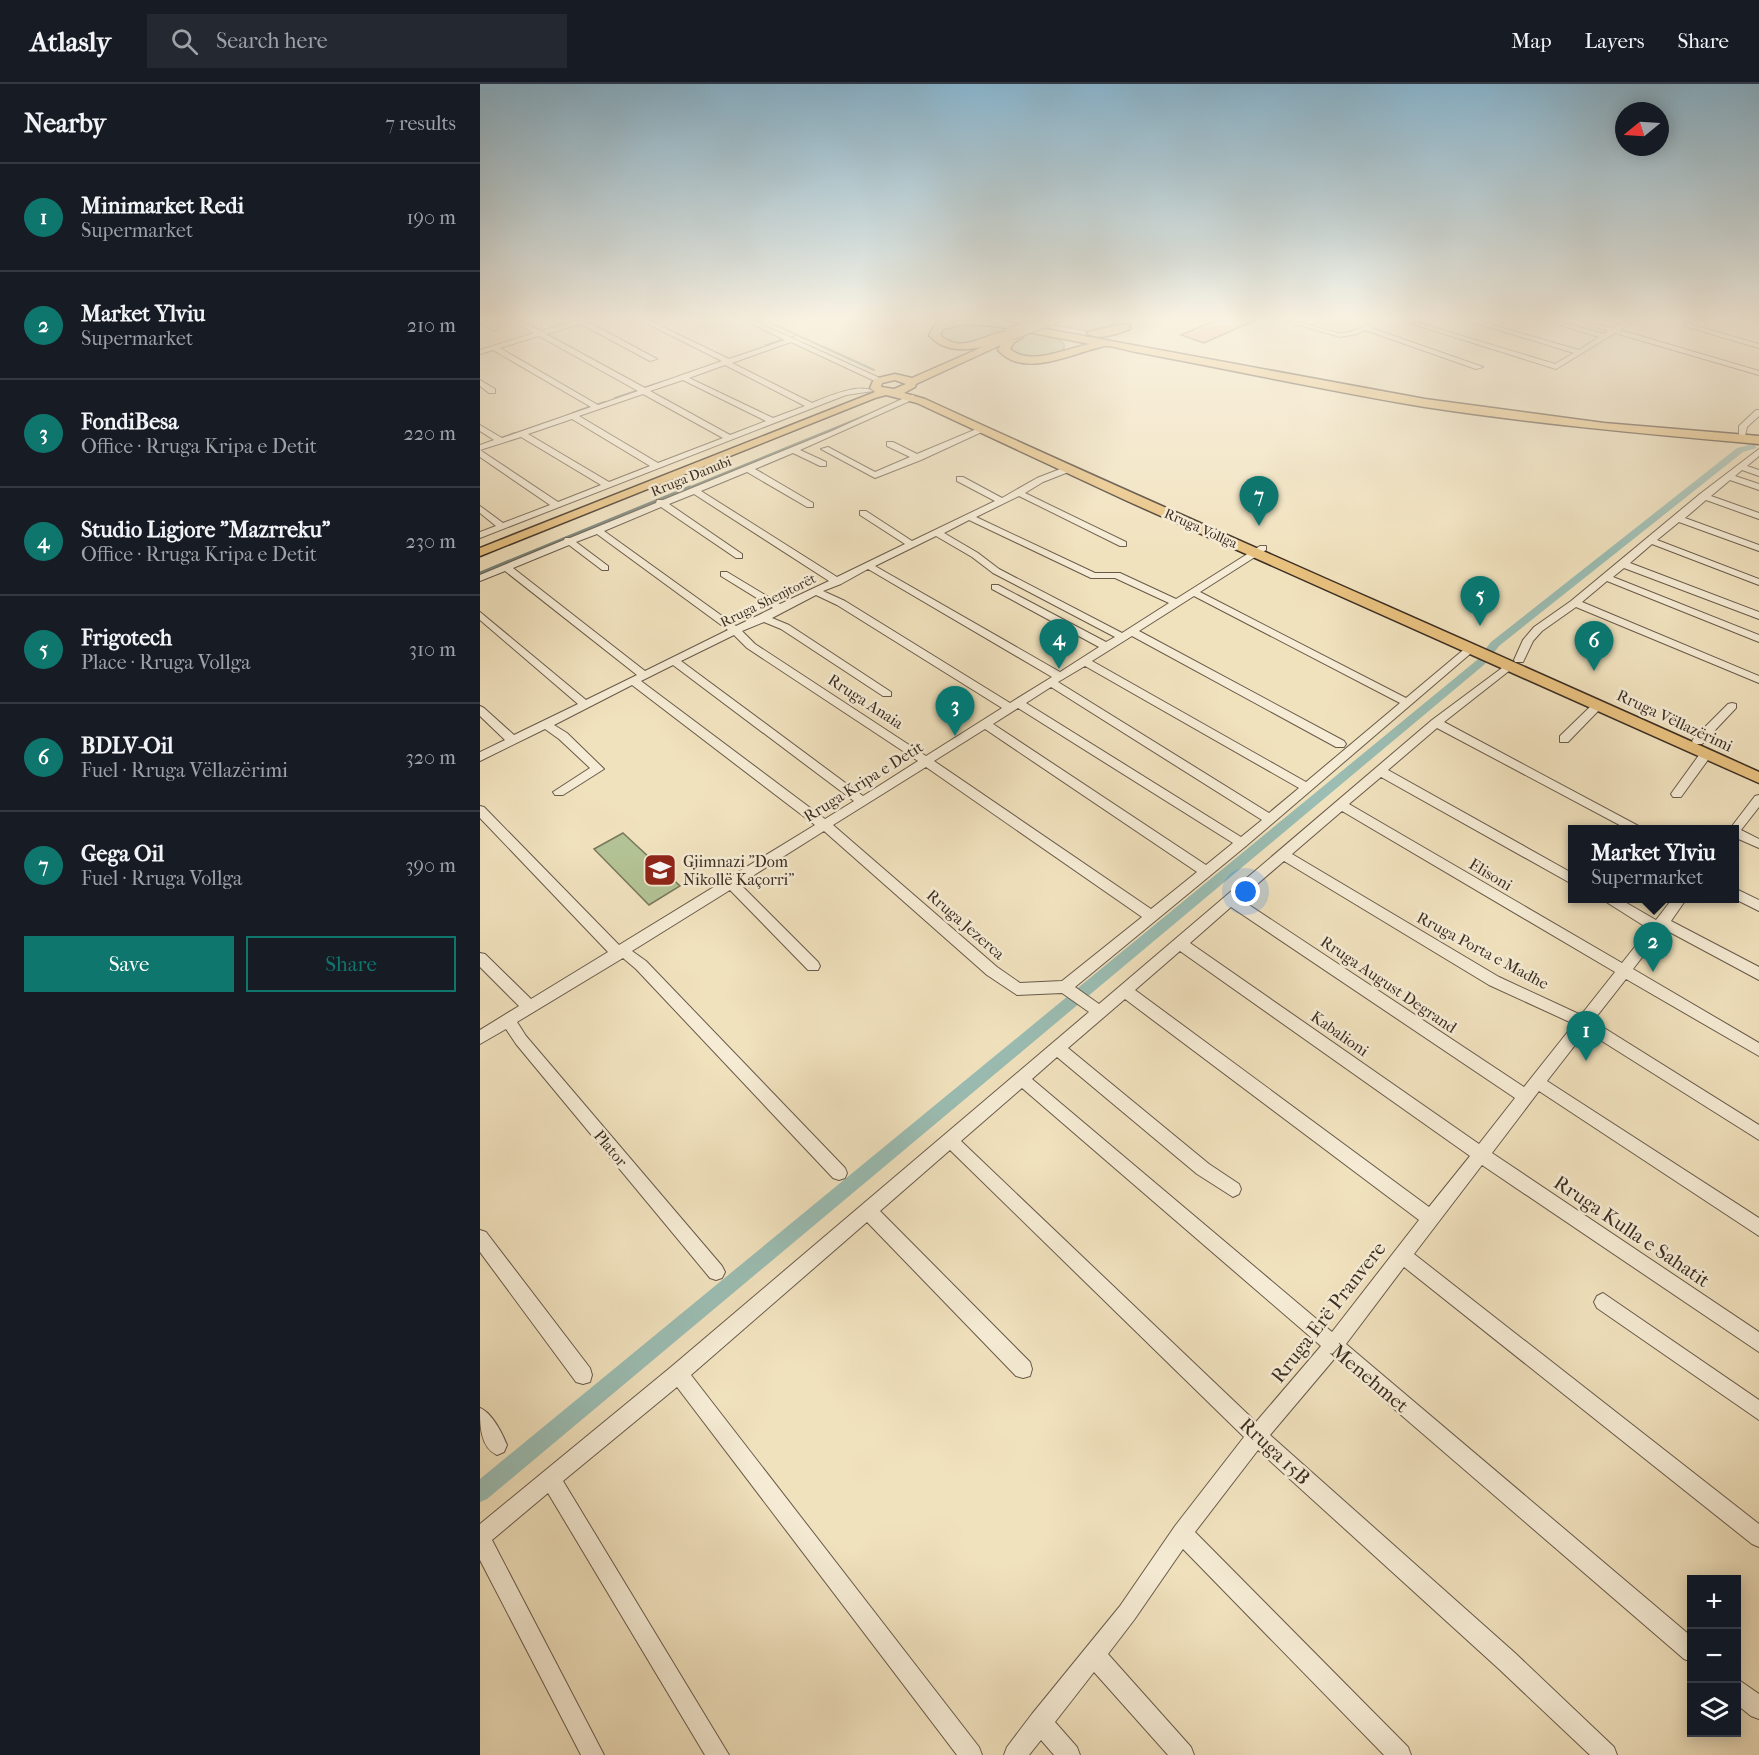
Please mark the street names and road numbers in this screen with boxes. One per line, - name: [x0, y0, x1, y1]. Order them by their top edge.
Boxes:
- street label: Rruga Danubi: [648, 453, 734, 500]
- street label: Rruga Vollga: [1162, 505, 1240, 552]
- street label: Rruga Shenjtorët: [718, 570, 819, 631]
- street label: Rruga Anaia: [824, 670, 907, 733]
- street label: Rruga Vëllazërimi: [1614, 685, 1736, 756]
- street label: Rruga Kripa e Detit: [800, 737, 927, 826]
- street label: Elisoni: [1466, 854, 1516, 895]
- street label: Rruga Jezerca: [923, 885, 1009, 964]
- street label: Rruga Porta e Madhe: [1414, 908, 1552, 993]
- street label: Rruga August Degrand: [1317, 932, 1461, 1037]
- street label: Kabalioni: [1307, 1007, 1372, 1060]
- street label: Plator: [590, 1126, 632, 1171]
- street label: Rruga Kulla e Sahatit: [1549, 1171, 1714, 1292]
- street label: Rruga Erë Pranvere: [1266, 1237, 1391, 1387]
- street label: Menehmet: [1326, 1339, 1413, 1417]
- street label: Rruga 15B: [1235, 1413, 1314, 1490]

